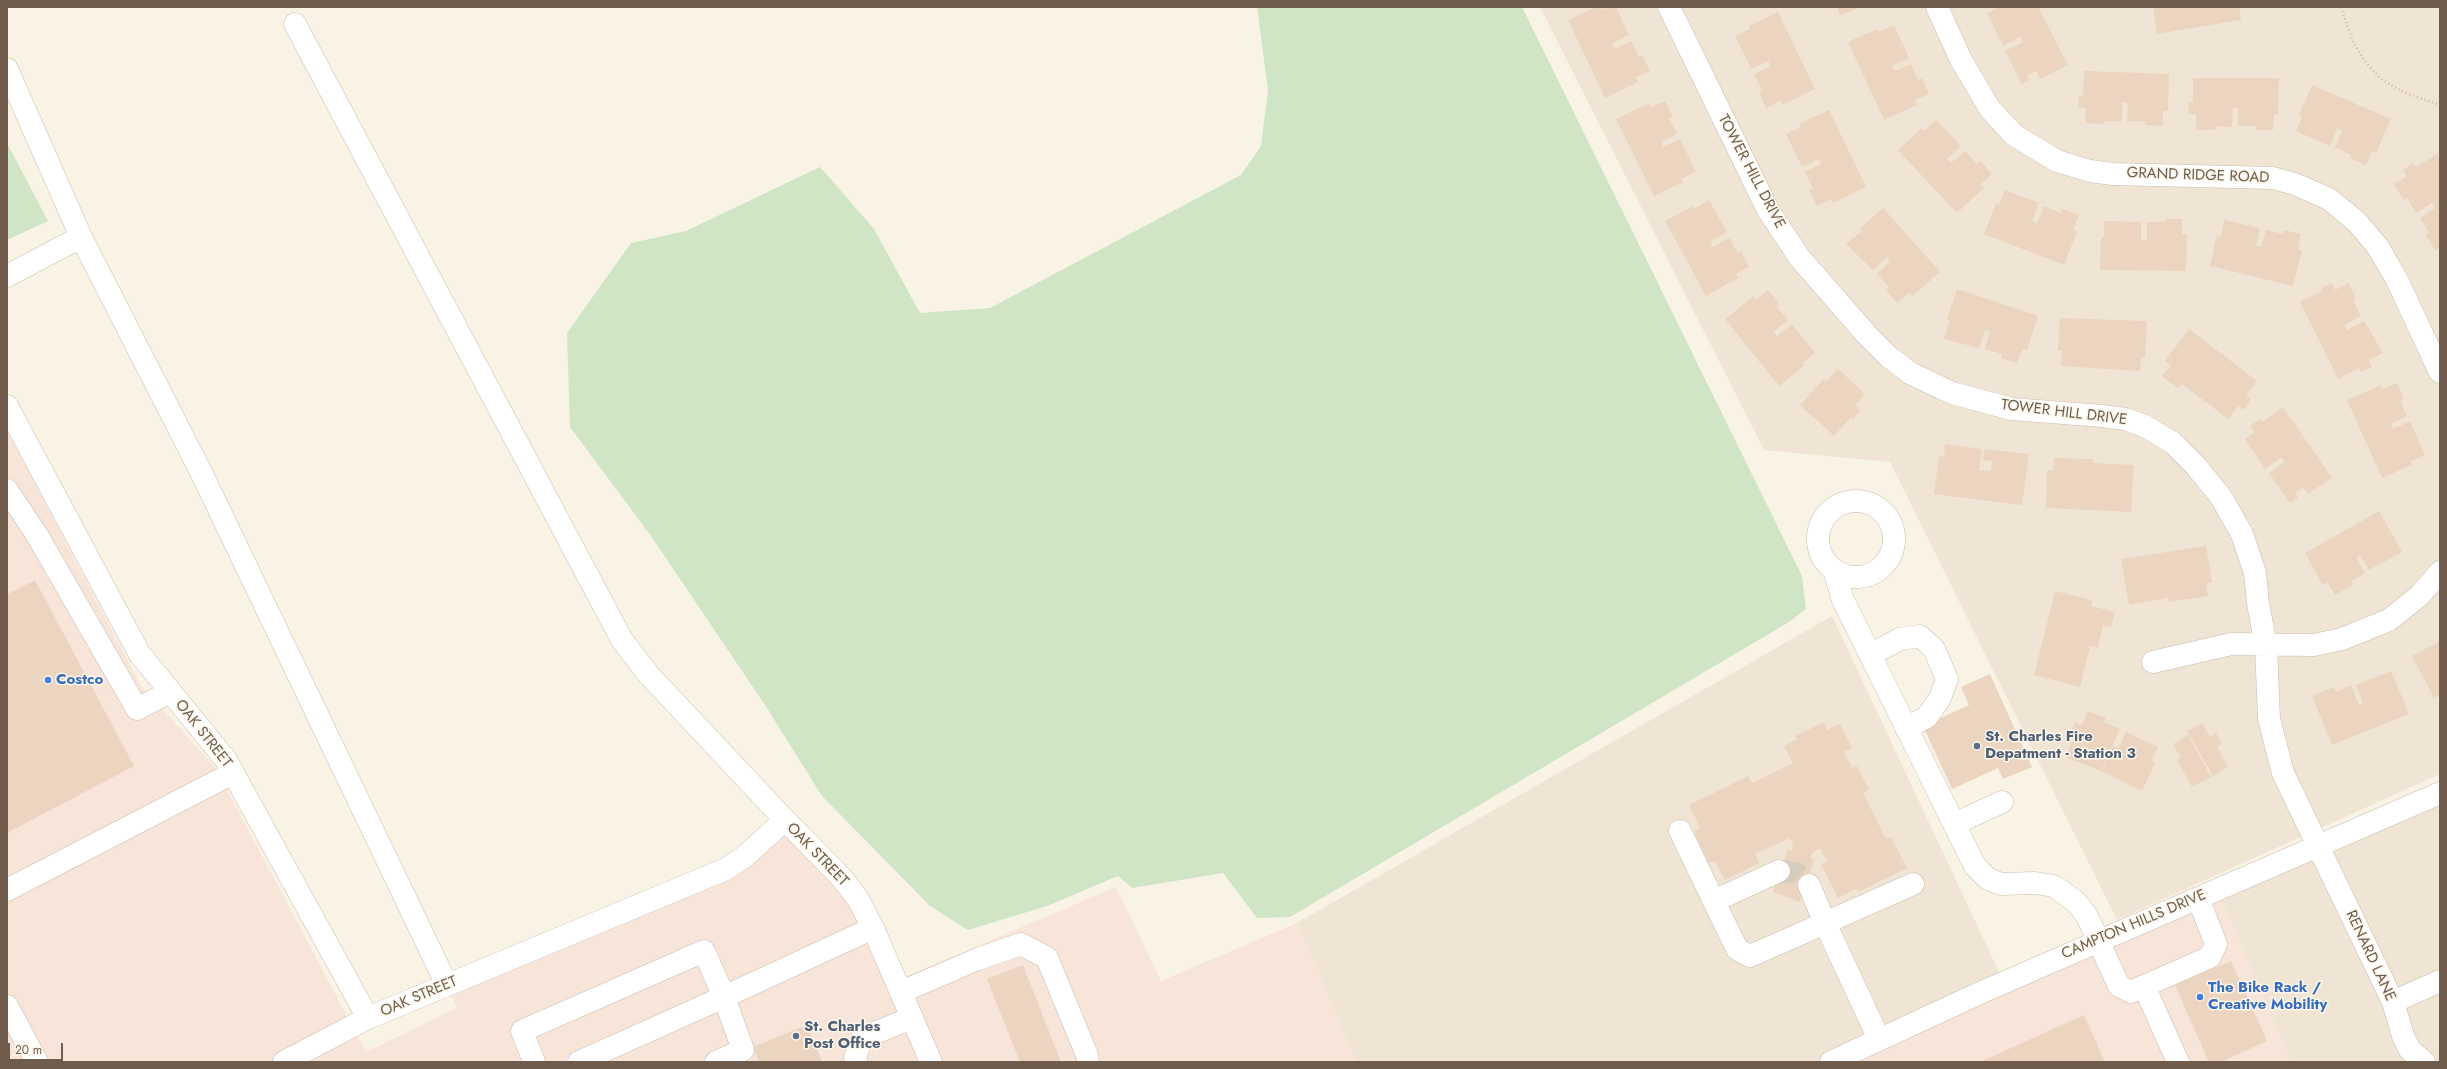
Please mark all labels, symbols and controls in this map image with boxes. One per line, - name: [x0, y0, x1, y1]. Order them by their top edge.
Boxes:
- street label: TOWER HILL DRIVE: [1713, 112, 1789, 232]
- street label: GRAND RIDGE ROAD: [2126, 165, 2270, 187]
- street label: TOWER HILL DRIVE: [2000, 396, 2128, 430]
- place label: Costco: [56, 671, 103, 689]
- marker: Costco: [43, 675, 53, 685]
- street label: OAK STREET: [171, 696, 235, 772]
- place label: St. Charles Fire Depatment - Station 3: [1985, 728, 2136, 763]
- marker: St. Charles Fire Depatment - Station 3: [1972, 741, 1982, 751]
- street label: OAK STREET: [782, 819, 852, 891]
- street label: CAMPTON HILLS DRIVE: [2059, 886, 2209, 964]
- street label: RENARD LANE: [2341, 908, 2399, 1004]
- street label: OAK STREET: [378, 973, 460, 1021]
- place label: The Bike Rack / Creative Mobility: [2208, 979, 2327, 1014]
- marker: The Bike Rack / Creative Mobility: [2195, 992, 2205, 1002]
- place label: St. Charles Post Office: [804, 1018, 881, 1053]
- marker: St. Charles Post Office: [791, 1031, 801, 1041]
- scale bar: [10, 1035, 65, 1061]
- text: 20 m: [15, 1041, 42, 1059]

